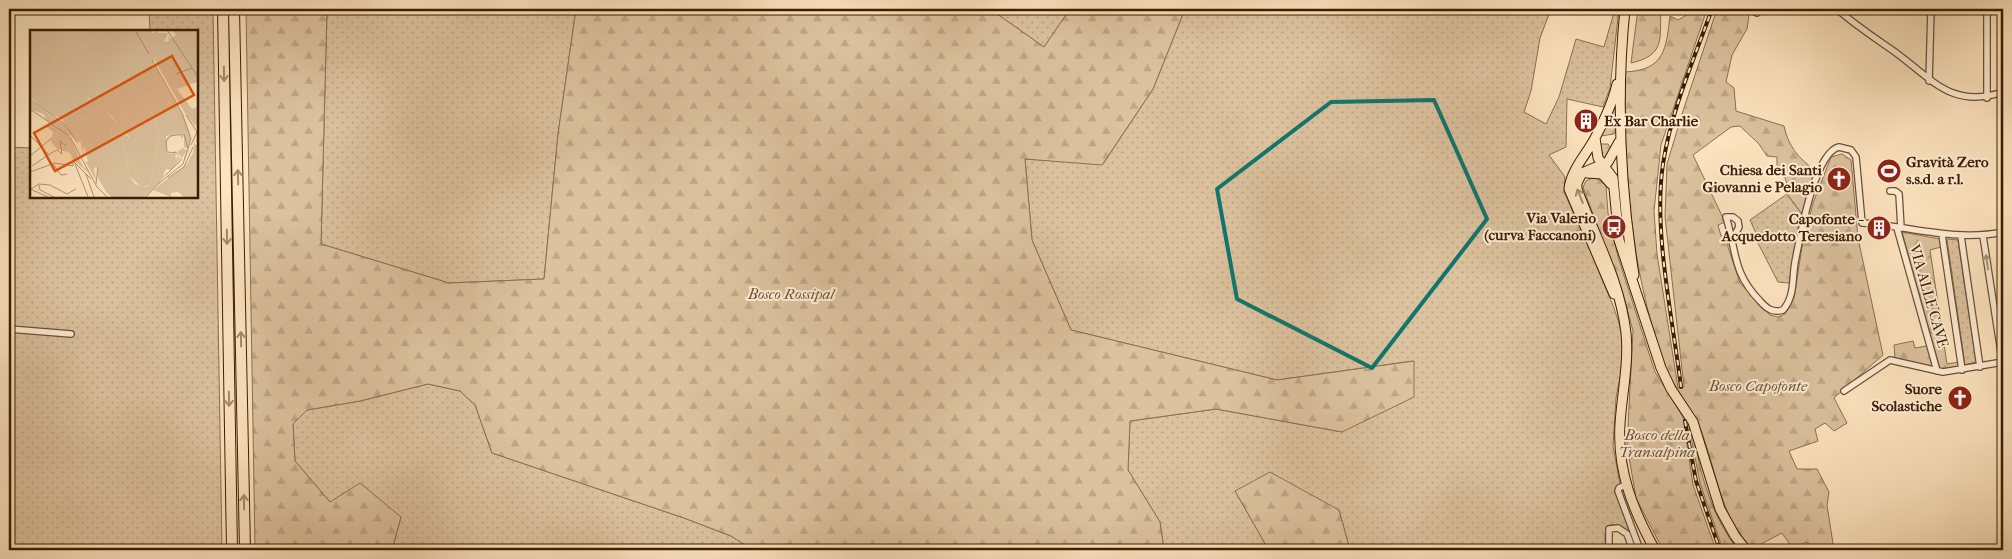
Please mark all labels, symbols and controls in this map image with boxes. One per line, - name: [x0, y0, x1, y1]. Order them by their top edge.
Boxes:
- inset map: [30, 30, 198, 198]
- one-way arrow: [219, 66, 229, 82]
- building icon: Ex Bar Charlie: [1573, 108, 1599, 134]
- place label: Ex Bar Charlie: [1604, 112, 1699, 130]
- place label: Gravità Zero s.s.d. a r.l.: [1906, 153, 1989, 188]
- sports icon: Gravità Zero s.s.d. a r.l.: [1876, 158, 1902, 184]
- place label: Chiesa dei Santi Giovanni e Pelagio: [1703, 161, 1823, 196]
- church icon: Chiesa dei Santi Giovanni e Pelagio: [1826, 166, 1852, 192]
- one-way arrow: [233, 169, 242, 185]
- one-way arrow: [1575, 189, 1584, 204]
- place label: Via Valerio (curva Faccanoni): [1484, 209, 1596, 244]
- place label: Capofonte - Acquedotto Teresiano: [1721, 210, 1864, 245]
- bus stop icon: Via Valerio (curva Faccanoni): [1601, 214, 1627, 240]
- building icon: Capofonte - Acquedotto Teresiano: [1866, 215, 1892, 241]
- one-way arrow: [222, 228, 231, 244]
- street label: VIA ALLE CAVE: [1905, 241, 1952, 350]
- one-way arrow: [1982, 254, 1992, 270]
- park label: Bosco Rossipal: [747, 285, 836, 303]
- one-way arrow: [236, 331, 245, 347]
- park label: Bosco Capofonte: [1708, 377, 1808, 395]
- place label: Suore Scolastiche: [1872, 380, 1943, 415]
- church icon: Suore Scolastiche: [1947, 385, 1973, 411]
- one-way arrow: [225, 391, 234, 407]
- park label: Bosco della Transalpina: [1619, 426, 1695, 461]
- one-way arrow: [239, 494, 248, 510]

